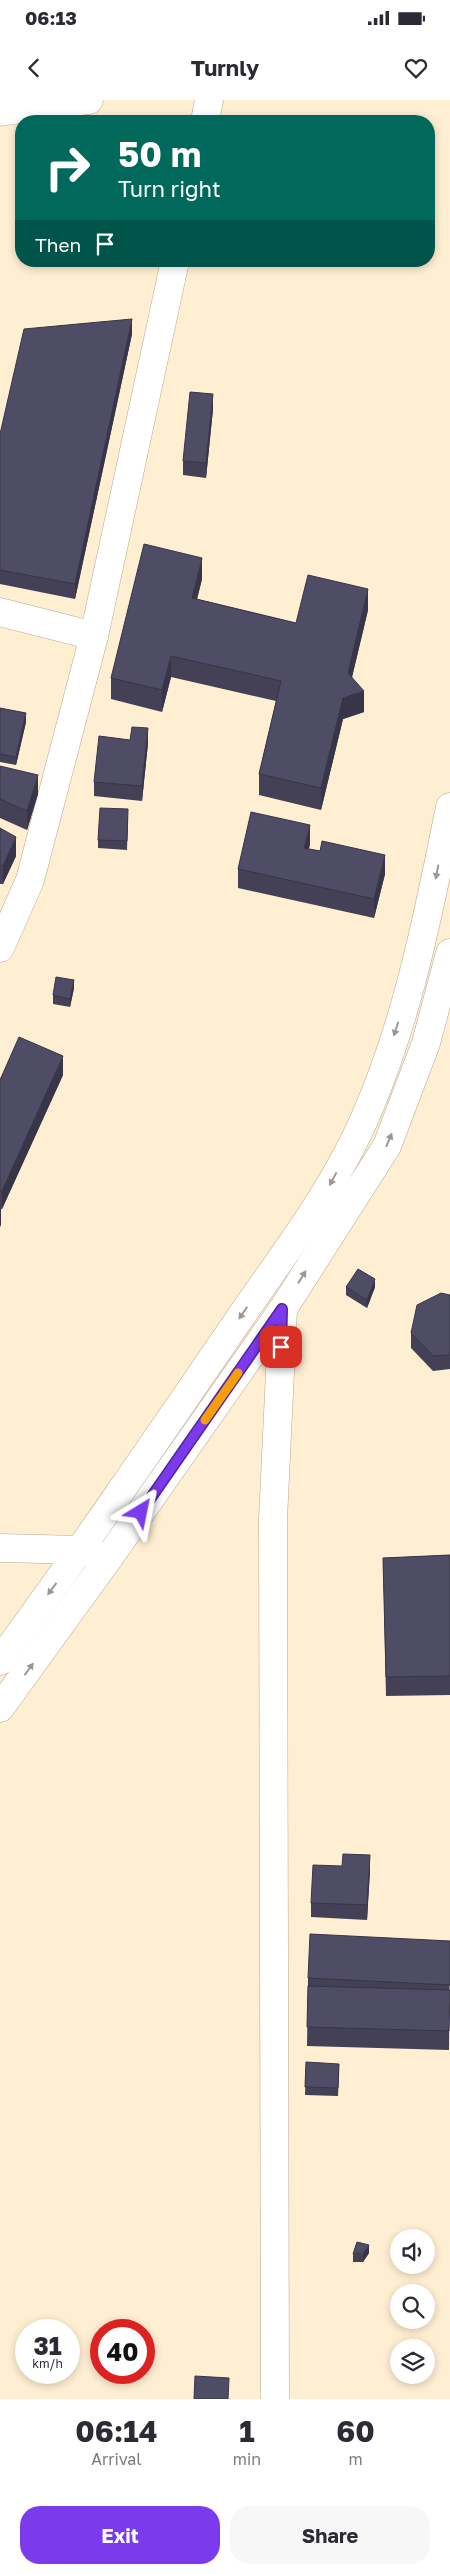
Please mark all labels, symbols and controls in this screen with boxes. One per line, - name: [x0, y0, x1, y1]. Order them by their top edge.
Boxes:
- text: 06:13: [25, 6, 77, 29]
- icon: back: [20, 54, 48, 82]
- text: Turnly: [191, 54, 259, 81]
- icon: heart: [402, 54, 430, 82]
- text: 50 m: [118, 133, 201, 175]
- icon: right: [35, 135, 100, 200]
- text: Turn right: [118, 175, 221, 202]
- icon: arrive: [91, 230, 119, 258]
- text: Then: [35, 233, 81, 256]
- one-way arrow: [433, 864, 441, 879]
- one-way arrow: [392, 1022, 400, 1037]
- one-way arrow: [385, 1132, 393, 1147]
- one-way arrow: [329, 1171, 337, 1186]
- one-way arrow: [298, 1271, 307, 1284]
- one-way arrow: [238, 1306, 247, 1320]
- pin: [260, 1326, 302, 1368]
- icon: arrive: [267, 1333, 295, 1361]
- position arrow: [114, 1485, 166, 1537]
- one-way arrow: [48, 1583, 58, 1596]
- one-way arrow: [23, 1663, 34, 1676]
- map controls: [390, 2229, 435, 2384]
- button: sound: [390, 2229, 435, 2274]
- button: search: [390, 2284, 435, 2329]
- speed limit sign: 40: [90, 2319, 155, 2384]
- text: 31: [33, 2330, 62, 2361]
- button: layers: [390, 2339, 435, 2384]
- text: km/h: [32, 2356, 63, 2371]
- text: 06:14: [75, 2413, 158, 2449]
- text: 1: [239, 2413, 255, 2449]
- text: 60: [336, 2413, 375, 2449]
- text: Arrival: [91, 2449, 141, 2469]
- text: min: [233, 2449, 261, 2469]
- text: m: [348, 2449, 363, 2469]
- button: Exit: [20, 2506, 220, 2564]
- button: Share: [230, 2506, 430, 2564]

